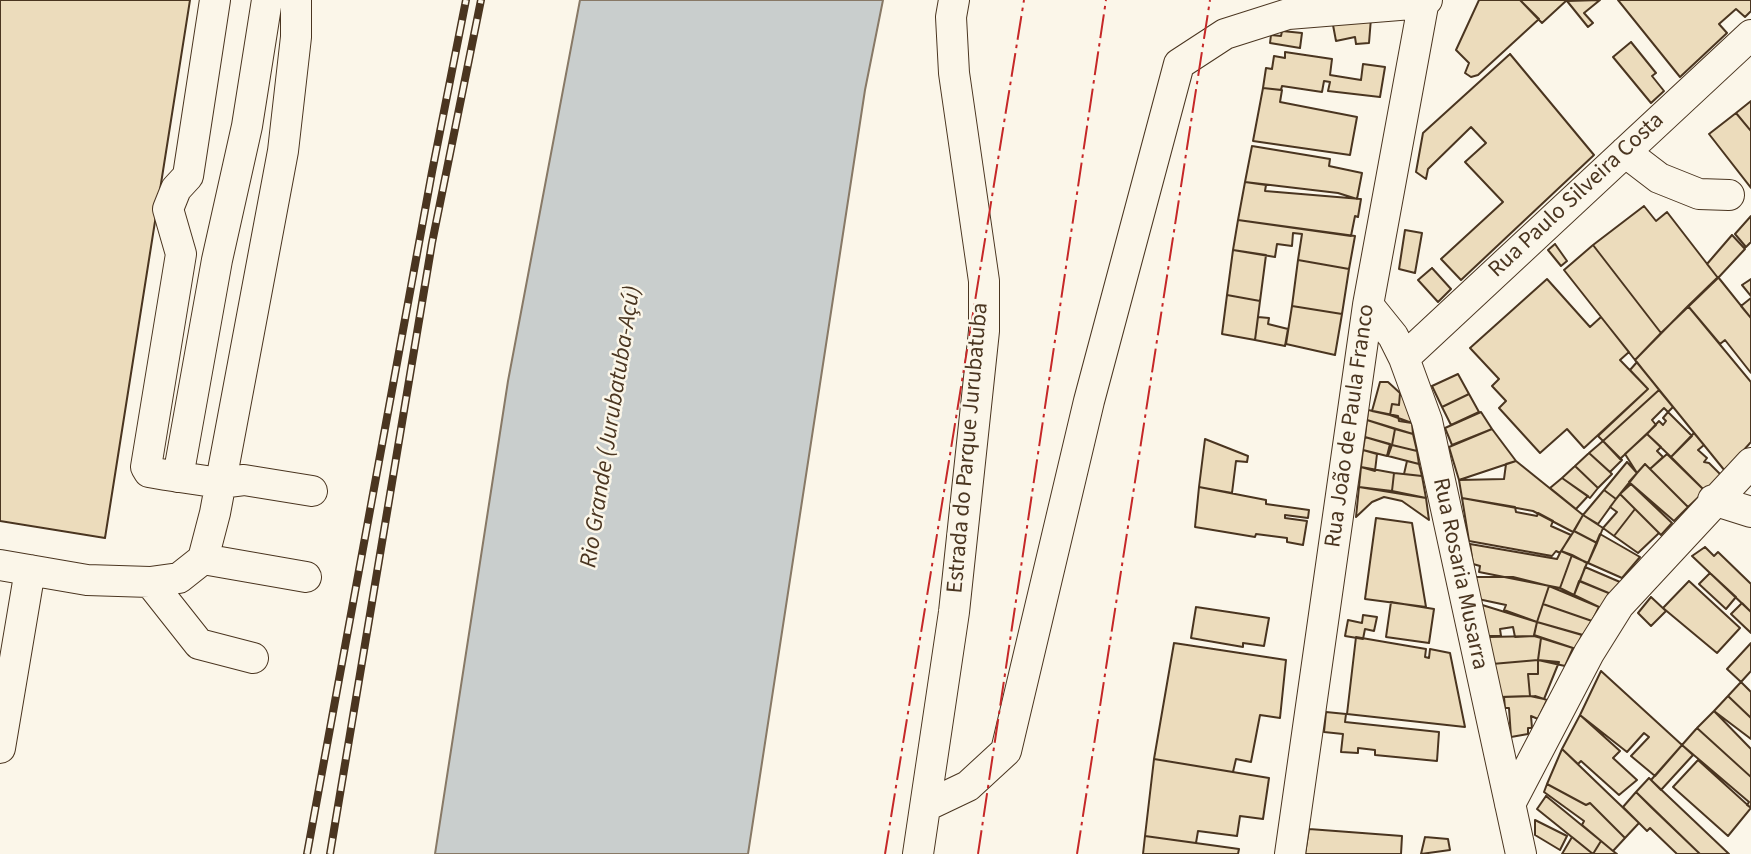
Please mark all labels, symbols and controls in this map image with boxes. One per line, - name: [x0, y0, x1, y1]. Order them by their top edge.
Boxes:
- street label: Rua Paulo Silveira Costa: [1484, 108, 1670, 284]
- water label: Rio Grande (Jurubatuba-Açú): [575, 284, 649, 570]
- street label: Estrada do Parque Jurubatuba: [943, 302, 995, 594]
- street label: Rua João de Paula Franco: [1320, 302, 1382, 550]
- street label: Rua Rosaria Musarra: [1425, 475, 1493, 673]

